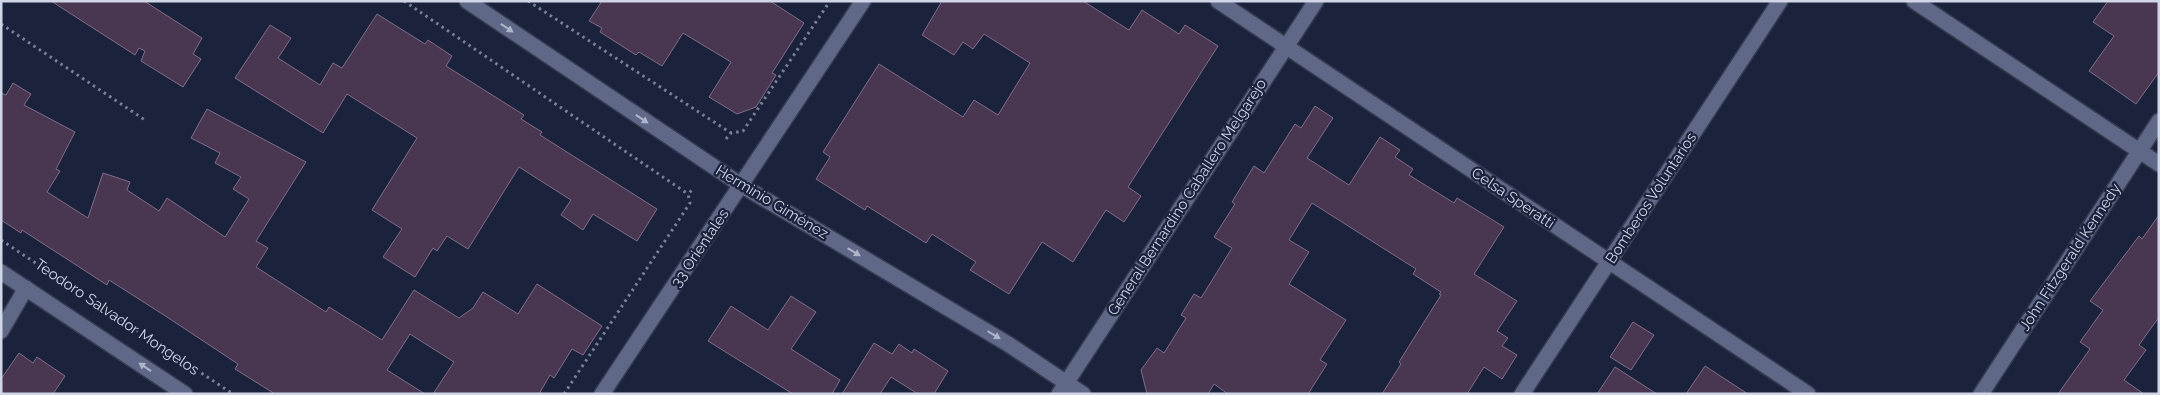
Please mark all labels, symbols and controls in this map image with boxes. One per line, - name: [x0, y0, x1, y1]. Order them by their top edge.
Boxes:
- one-way arrow: [501, 24, 514, 33]
- street label: General Bernardino Caballero Melgarejo: [1104, 75, 1270, 319]
- one-way arrow: [636, 114, 649, 124]
- street label: Bomberos Voluntarios: [1602, 129, 1700, 267]
- street label: Herminio Giménez: [712, 161, 832, 243]
- street label: Celsa Speratti: [1468, 164, 1558, 232]
- street label: John Fitzgerald Kennedy: [2016, 180, 2124, 334]
- street label: 33 Orientales: [667, 205, 733, 291]
- one-way arrow: [847, 248, 860, 257]
- street label: Teodoro Salvador Mongelos: [31, 255, 203, 379]
- one-way arrow: [987, 331, 1000, 340]
- one-way arrow: [138, 362, 151, 372]

